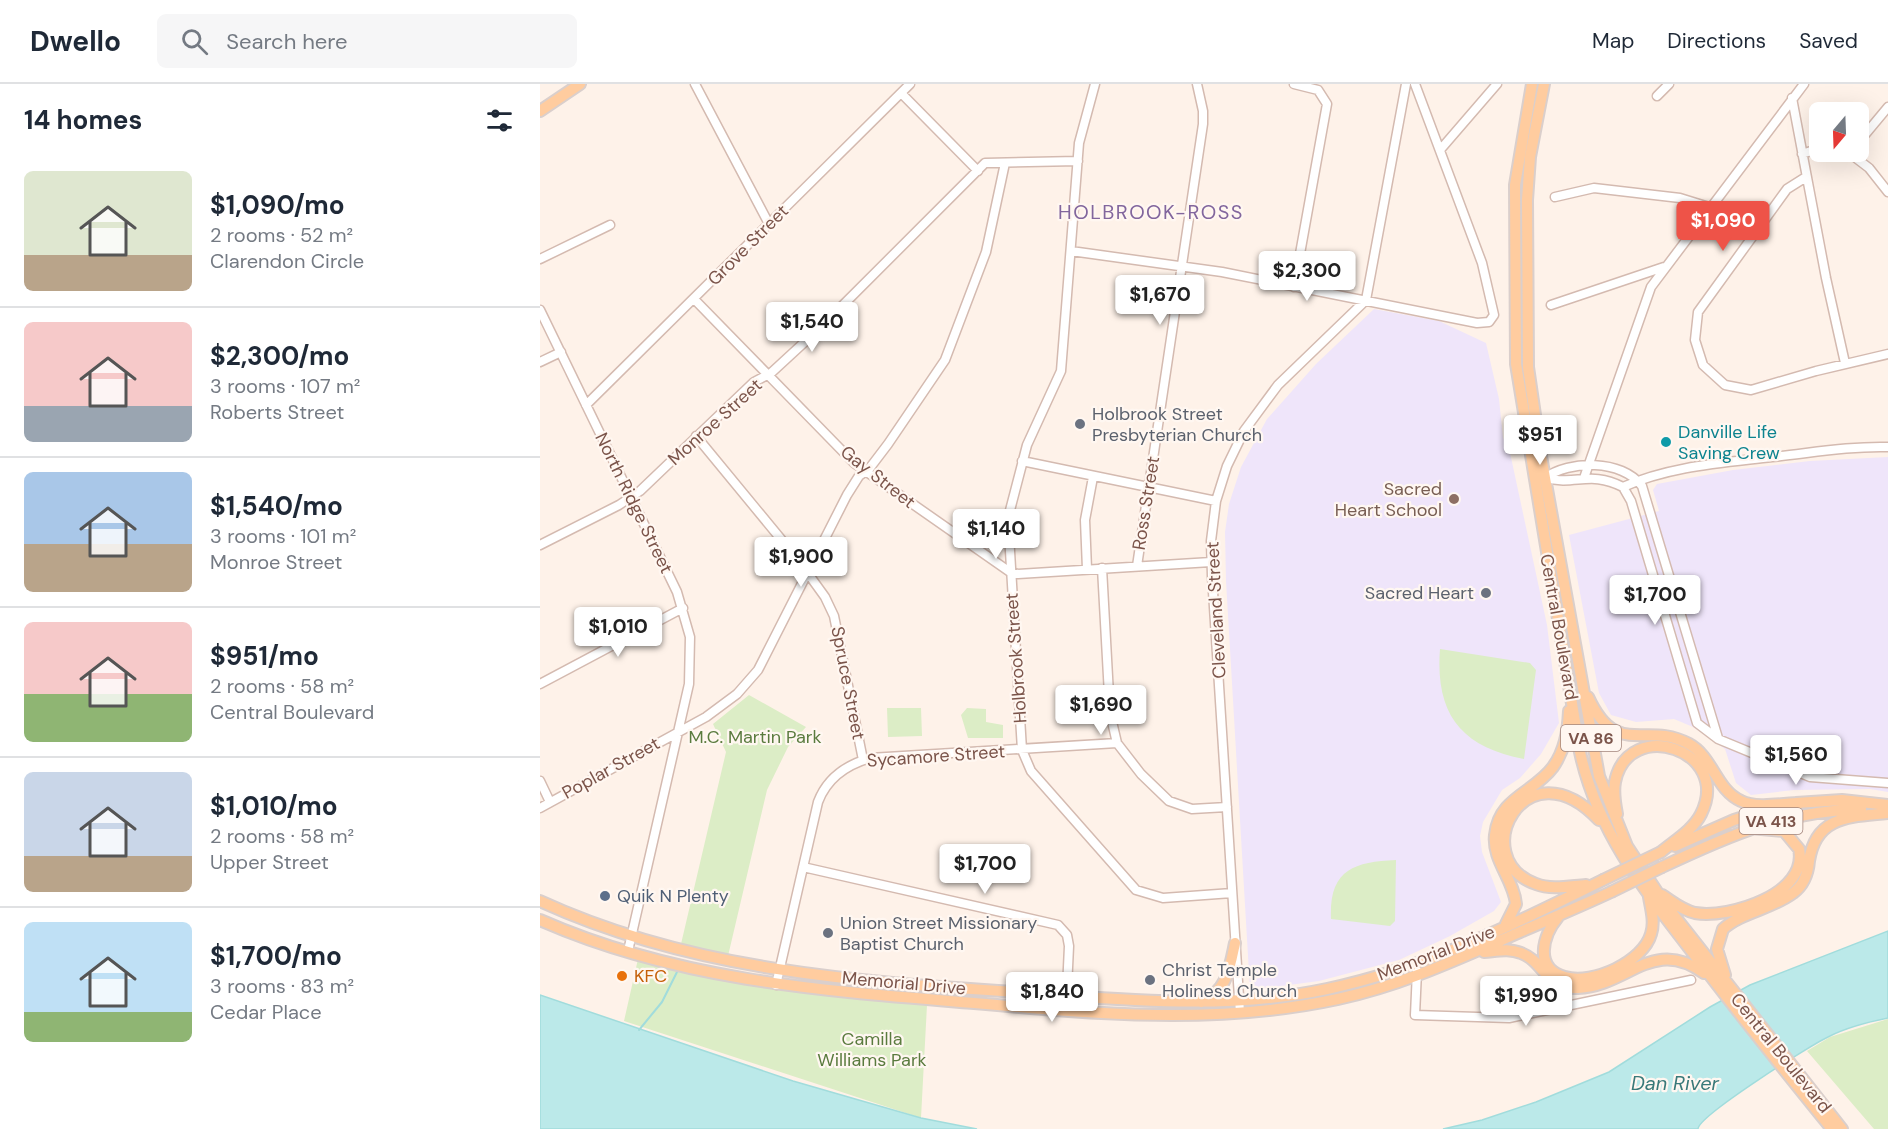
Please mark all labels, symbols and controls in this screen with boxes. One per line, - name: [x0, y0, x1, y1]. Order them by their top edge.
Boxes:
- search box: [157, 14, 577, 68]
- text: Dwello: [30, 23, 121, 60]
- icon: search: [178, 25, 211, 58]
- text: Search here: [226, 27, 348, 56]
- text: Map: [1592, 27, 1634, 55]
- text: Directions: [1667, 27, 1766, 55]
- text: Saved: [1799, 27, 1858, 55]
- north arrow: [1809, 102, 1869, 162]
- map controls: [1809, 102, 1869, 162]
- text: 14 homes: [24, 103, 142, 137]
- icon: filters: [483, 104, 516, 137]
- text: $1,090/mo: [210, 188, 345, 222]
- icon: home: [72, 195, 144, 267]
- street label: Grove Street: [702, 199, 794, 291]
- district label: HOLBROOK-ROSS: [1058, 199, 1244, 225]
- pin: $1,090: [1674, 201, 1772, 252]
- text: $1,090: [1690, 207, 1756, 233]
- text: 2 rooms · 52 m²: [210, 222, 353, 248]
- text: Clarendon Circle: [210, 248, 364, 274]
- pin: $2,300: [1258, 251, 1356, 302]
- text: $2,300: [1273, 257, 1341, 283]
- pin: $1,670: [1111, 275, 1209, 326]
- text: $1,670: [1129, 281, 1191, 307]
- pin: $1,540: [763, 302, 861, 353]
- text: $1,540: [780, 308, 844, 334]
- text: $2,300/mo: [210, 339, 349, 373]
- icon: home: [72, 346, 144, 418]
- text: 3 rooms · 107 m²: [210, 373, 360, 399]
- street label: Monroe Street: [663, 373, 767, 471]
- text: Roberts Street: [210, 399, 344, 425]
- place label: Holbrook Street Presbyterian Church: [1092, 402, 1262, 447]
- pin: $951: [1504, 415, 1576, 466]
- marker: Holbrook Street Presbyterian Church: [1073, 417, 1087, 431]
- place label: Danville Life Saving Crew: [1678, 420, 1780, 465]
- text: $951: [1518, 421, 1562, 447]
- street label: North Ridge Street: [589, 429, 679, 577]
- marker: Danville Life Saving Crew: [1659, 435, 1673, 449]
- street label: Gay Street: [836, 440, 920, 514]
- street label: Ross Street: [1127, 454, 1165, 552]
- place label: Sacred Heart School: [1335, 477, 1442, 522]
- text: $1,540/mo: [210, 489, 343, 523]
- marker: Sacred Heart School: [1447, 492, 1461, 506]
- icon: home: [72, 496, 144, 568]
- pin: $1,140: [947, 509, 1045, 560]
- text: $1,140: [967, 515, 1025, 541]
- text: 3 rooms · 101 m²: [210, 523, 356, 549]
- pin: $1,900: [752, 537, 850, 588]
- street label: Cleveland Street: [1200, 541, 1232, 679]
- text: $1,900: [768, 543, 834, 569]
- text: Monroe Street: [210, 549, 342, 575]
- street label: Central Boulevard: [1534, 552, 1584, 702]
- pin: $1,700: [1606, 575, 1704, 626]
- place label: Sacred Heart: [1365, 581, 1474, 605]
- text: $1,700: [1623, 581, 1687, 607]
- marker: Sacred Heart: [1479, 586, 1493, 600]
- street label: Holbrook Street: [999, 592, 1033, 724]
- pin: $1,010: [569, 607, 667, 658]
- text: $1,010: [588, 613, 648, 639]
- street label: Spruce Street: [825, 624, 871, 742]
- text: $951/mo: [210, 639, 319, 673]
- icon: home: [72, 646, 144, 718]
- text: 2 rooms · 58 m²: [210, 673, 354, 699]
- pin: $1,690: [1052, 685, 1150, 736]
- text: $1,690: [1069, 691, 1133, 717]
- text: Central Boulevard: [210, 699, 374, 725]
- park label: M.C. Martin Park: [688, 725, 822, 749]
- road number: VA 86: [1561, 725, 1621, 751]
- street label: Poplar Street: [558, 731, 664, 805]
- pin: $1,560: [1747, 735, 1845, 786]
- street label: Sycamore Street: [866, 739, 1006, 773]
- text: $1,560: [1764, 741, 1828, 767]
- text: $1,010/mo: [210, 789, 338, 823]
- icon: home: [72, 796, 144, 868]
- road number: VA 413: [1740, 808, 1802, 834]
- text: 2 rooms · 58 m²: [210, 823, 354, 849]
- pin: $1,700: [936, 844, 1034, 895]
- text: Upper Street: [210, 849, 329, 875]
- text: $1,700: [953, 850, 1017, 876]
- place label: Quik N Plenty: [617, 884, 729, 908]
- marker: Quik N Plenty: [598, 889, 612, 903]
- place label: Union Street Missionary Baptist Church: [840, 911, 1037, 956]
- street label: Memorial Drive: [1374, 920, 1498, 986]
- marker: Union Street Missionary Baptist Church: [821, 926, 835, 940]
- text: $1,700/mo: [210, 939, 342, 973]
- icon: home: [72, 946, 144, 1018]
- place label: Christ Temple Holiness Church: [1162, 958, 1297, 1003]
- place label: KFC: [634, 964, 667, 988]
- street label: Memorial Drive: [841, 966, 967, 1000]
- marker: KFC: [615, 969, 629, 983]
- pin: $1,840: [1003, 972, 1101, 1023]
- text: 3 rooms · 83 m²: [210, 973, 354, 999]
- marker: Christ Temple Holiness Church: [1143, 973, 1157, 987]
- pin: $1,990: [1477, 976, 1575, 1027]
- text: $1,840: [1020, 978, 1084, 1004]
- text: $1,990: [1494, 982, 1558, 1008]
- street label: Central Boulevard: [1725, 988, 1837, 1118]
- text: Cedar Place: [210, 999, 322, 1025]
- park label: Camilla Williams Park: [817, 1027, 927, 1072]
- water label: Dan River: [1631, 1070, 1720, 1096]

